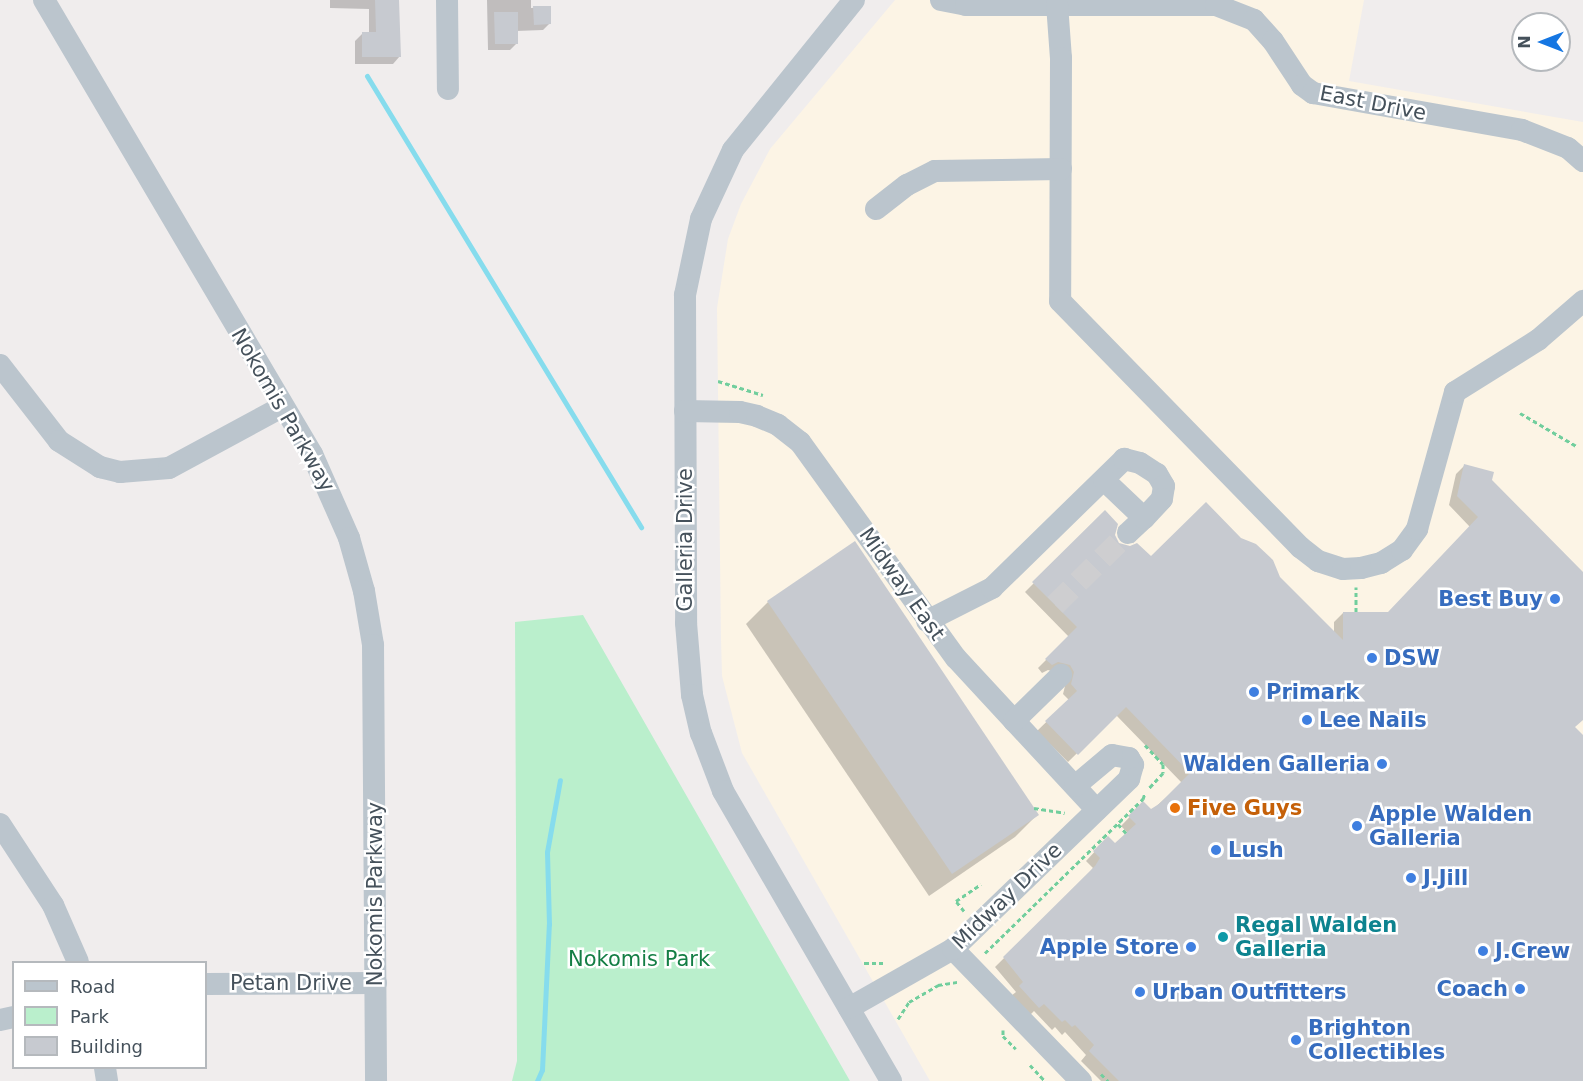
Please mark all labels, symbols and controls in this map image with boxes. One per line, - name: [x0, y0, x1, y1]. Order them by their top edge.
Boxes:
- north arrow: [1511, 12, 1571, 72]
- text: N: [1515, 35, 1534, 49]
- street label: East Drive: [1318, 80, 1428, 126]
- street label: Nokomis Parkway: [226, 324, 340, 496]
- street label: Galleria Drive: [672, 468, 698, 612]
- street label: Midway East: [854, 523, 950, 645]
- place label: Best Buy: [1438, 586, 1543, 612]
- marker: Best Buy: [1548, 592, 1562, 606]
- place label: DSW: [1384, 645, 1440, 671]
- marker: DSW: [1365, 651, 1379, 665]
- place label: Primark: [1266, 679, 1359, 705]
- marker: Primark: [1247, 685, 1261, 699]
- place label: Lee Nails: [1319, 707, 1427, 733]
- marker: Lee Nails: [1300, 713, 1314, 727]
- place label: Walden Galleria: [1183, 751, 1370, 777]
- marker: Walden Galleria: [1375, 757, 1389, 771]
- place label: Five Guys: [1187, 795, 1302, 821]
- marker: Five Guys: [1168, 801, 1182, 815]
- place label: Apple Walden Galleria: [1369, 801, 1532, 851]
- street label: Nokomis Parkway: [362, 802, 388, 986]
- marker: Apple Walden Galleria: [1350, 819, 1364, 833]
- street label: Midway Drive: [947, 837, 1067, 955]
- place label: Lush: [1228, 837, 1284, 863]
- marker: Lush: [1209, 843, 1223, 857]
- place label: J.Jill: [1423, 865, 1468, 891]
- marker: J.Jill: [1404, 871, 1418, 885]
- place label: Regal Walden Galleria: [1235, 912, 1397, 962]
- marker: Regal Walden Galleria: [1216, 930, 1230, 944]
- place label: Apple Store: [1040, 934, 1179, 960]
- place label: J.Crew: [1495, 938, 1570, 964]
- marker: Apple Store: [1184, 940, 1198, 954]
- marker: J.Crew: [1476, 944, 1490, 958]
- park label: Nokomis Park: [568, 946, 710, 972]
- legend: [12, 961, 207, 1069]
- street label: Petan Drive: [230, 970, 352, 996]
- text: Road: [70, 976, 115, 997]
- place label: Coach: [1437, 976, 1508, 1002]
- place label: Urban Outfitters: [1152, 979, 1346, 1005]
- marker: Coach: [1513, 982, 1527, 996]
- marker: Urban Outfitters: [1133, 985, 1147, 999]
- text: Park: [70, 1006, 109, 1027]
- place label: Brighton Collectibles: [1308, 1015, 1445, 1065]
- marker: Brighton Collectibles: [1289, 1033, 1303, 1047]
- text: Building: [70, 1036, 143, 1057]

